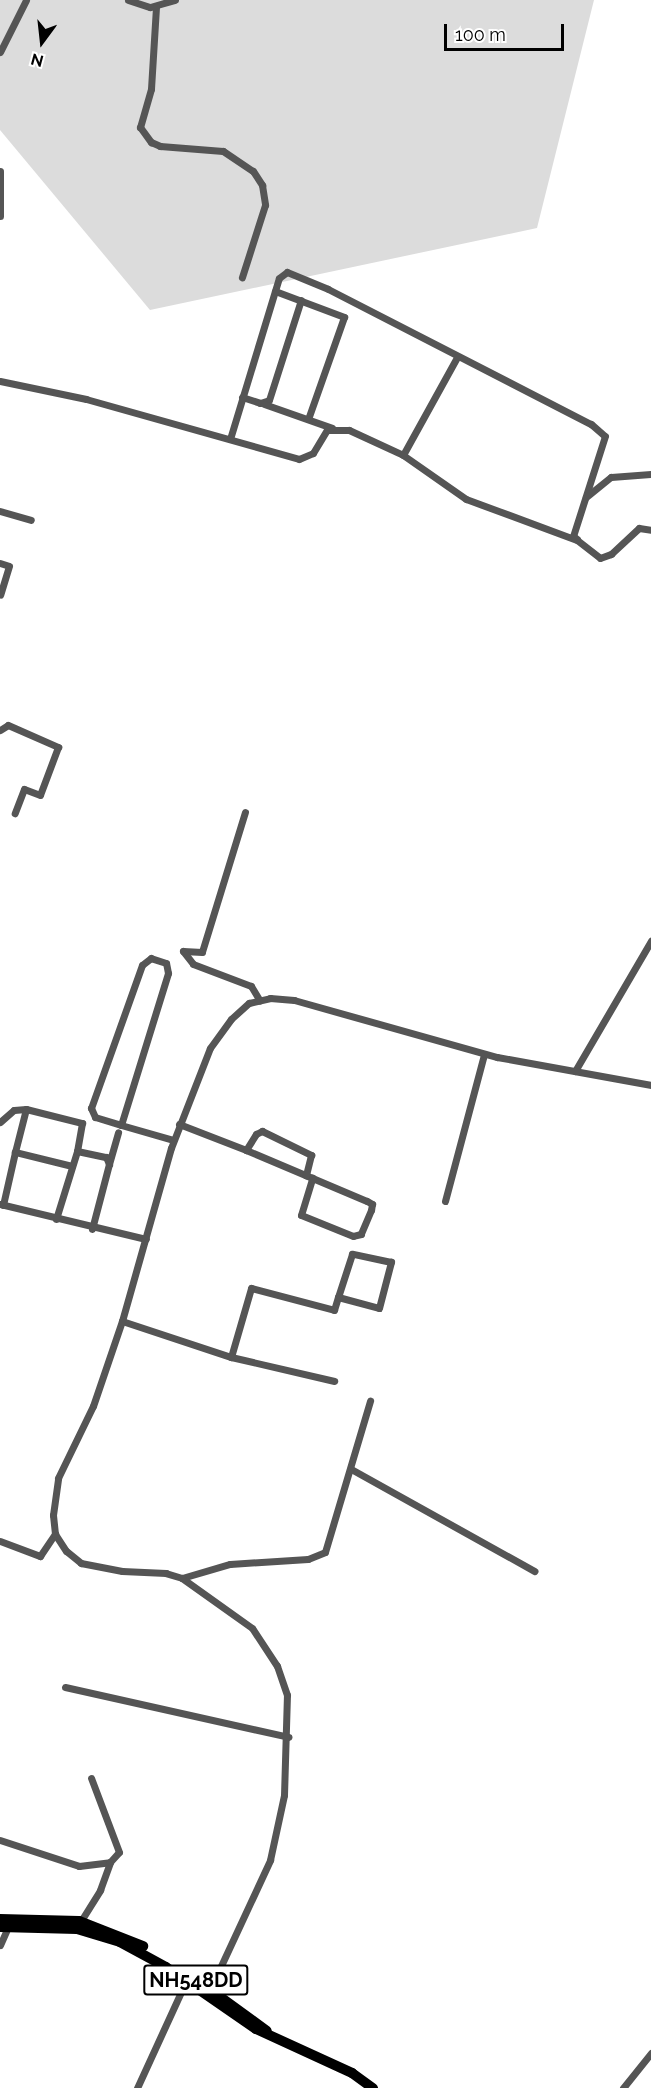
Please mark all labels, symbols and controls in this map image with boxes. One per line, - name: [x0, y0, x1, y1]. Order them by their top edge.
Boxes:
- north arrow: [12, 12, 72, 72]
- scale bar: [447, 12, 567, 50]
- text: 100 m: [455, 24, 506, 45]
- text: N: [29, 49, 46, 71]
- road number: NH548DD: [142, 1963, 250, 1997]

